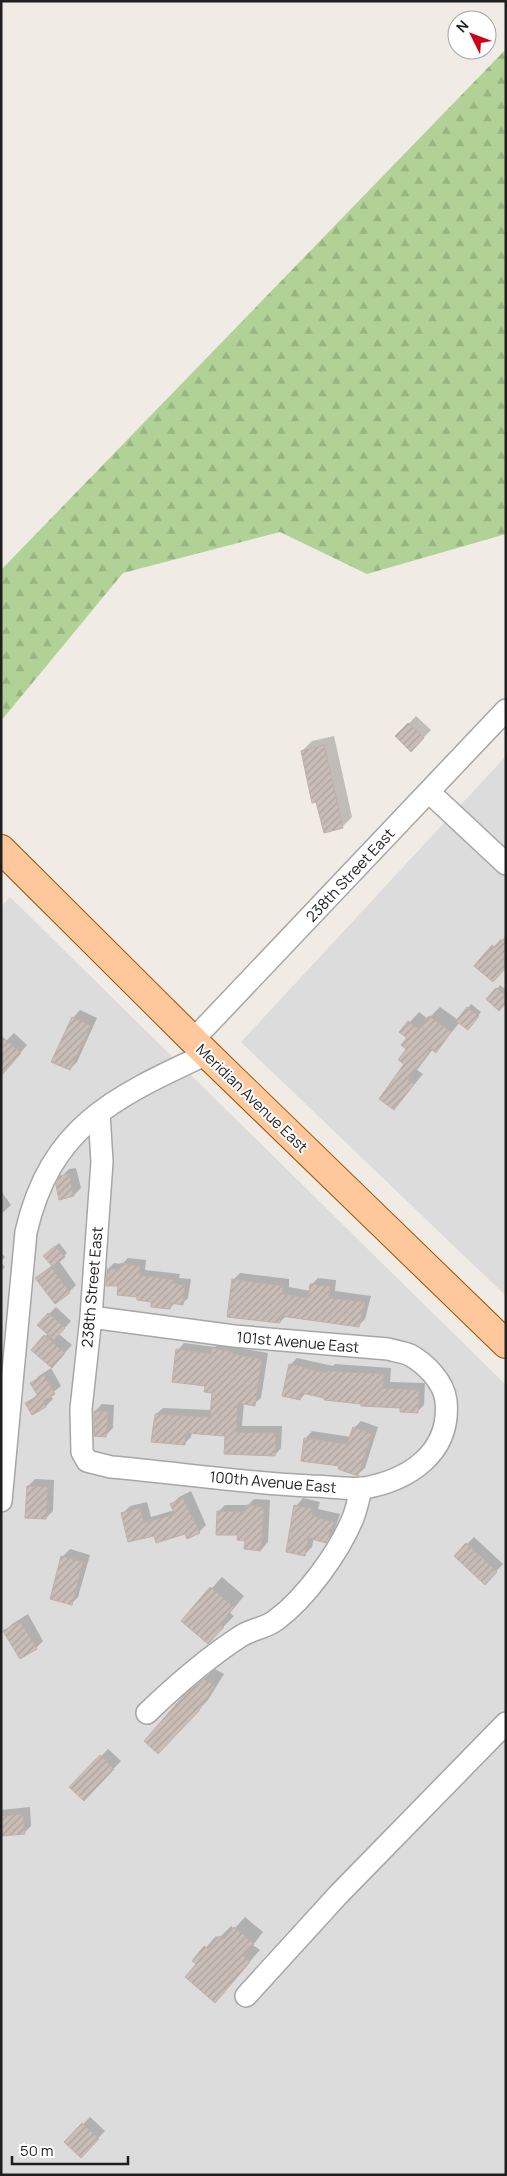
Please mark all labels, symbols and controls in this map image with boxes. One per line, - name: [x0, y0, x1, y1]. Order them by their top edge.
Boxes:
- north arrow: [447, 10, 497, 60]
- text: N: [452, 16, 472, 36]
- street label: 238th Street East: [301, 823, 399, 927]
- street label: Meridian Avenue East: [191, 1039, 313, 1157]
- street label: 238th Street East: [76, 1226, 108, 1348]
- street label: 101st Avenue East: [236, 1326, 360, 1358]
- street label: 100th Avenue East: [209, 1466, 337, 1498]
- scale bar: [12, 2134, 129, 2166]
- text: 50 m: [20, 2140, 54, 2161]

